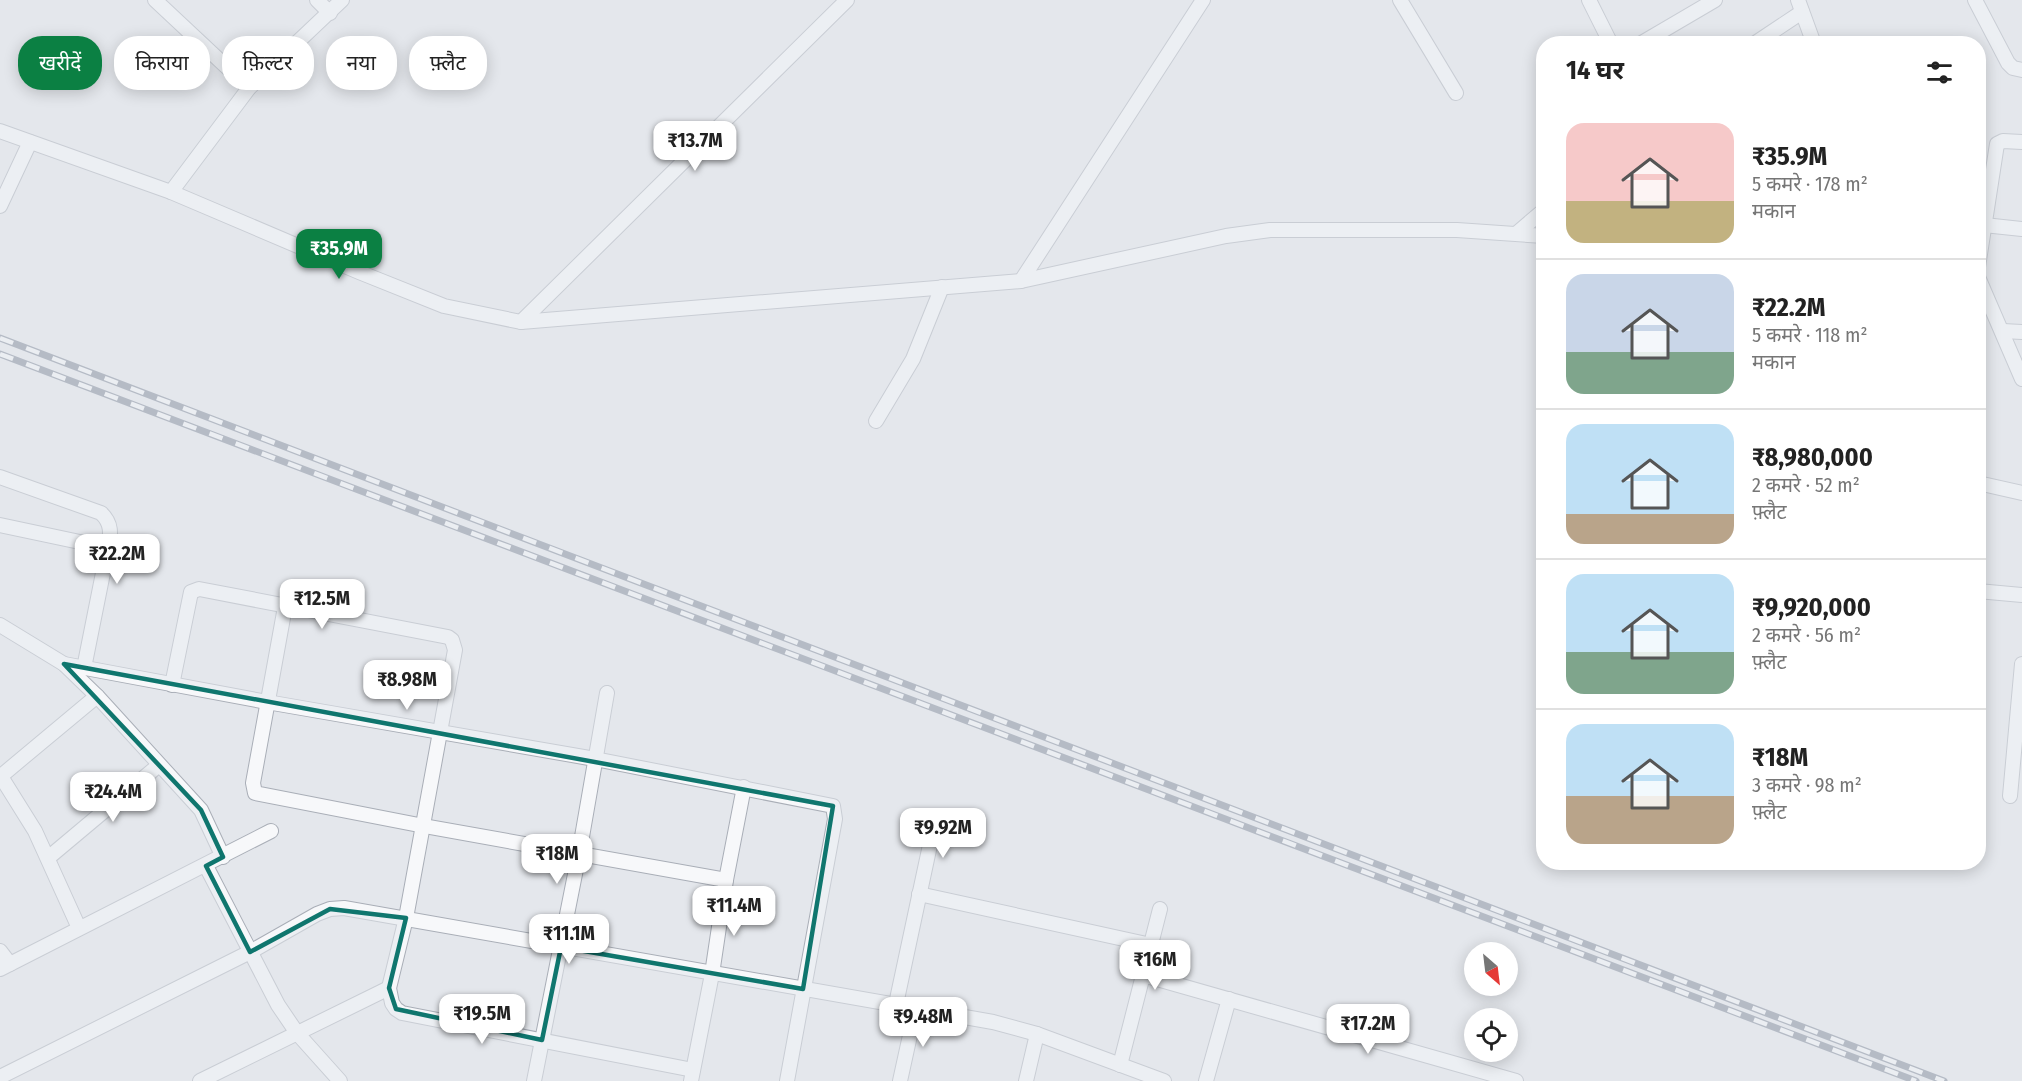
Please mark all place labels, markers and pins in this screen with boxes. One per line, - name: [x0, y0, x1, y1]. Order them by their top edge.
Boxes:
- pin: ₹13.7M: [646, 121, 744, 172]
- pin: ₹35.9M: [290, 229, 388, 280]
- pin: ₹22.2M: [68, 534, 166, 585]
- pin: ₹12.5M: [273, 579, 371, 630]
- pin: ₹8.98M: [358, 660, 456, 711]
- pin: ₹24.4M: [64, 772, 162, 823]
- pin: ₹9.92M: [894, 808, 992, 859]
- pin: ₹18M: [521, 834, 593, 885]
- pin: ₹11.4M: [685, 886, 783, 937]
- pin: ₹11.1M: [520, 914, 618, 965]
- pin: ₹16M: [1119, 940, 1191, 991]
- pin: ₹19.5M: [433, 994, 531, 1045]
- pin: ₹9.48M: [874, 997, 972, 1048]
- pin: ₹17.2M: [1319, 1004, 1417, 1055]

